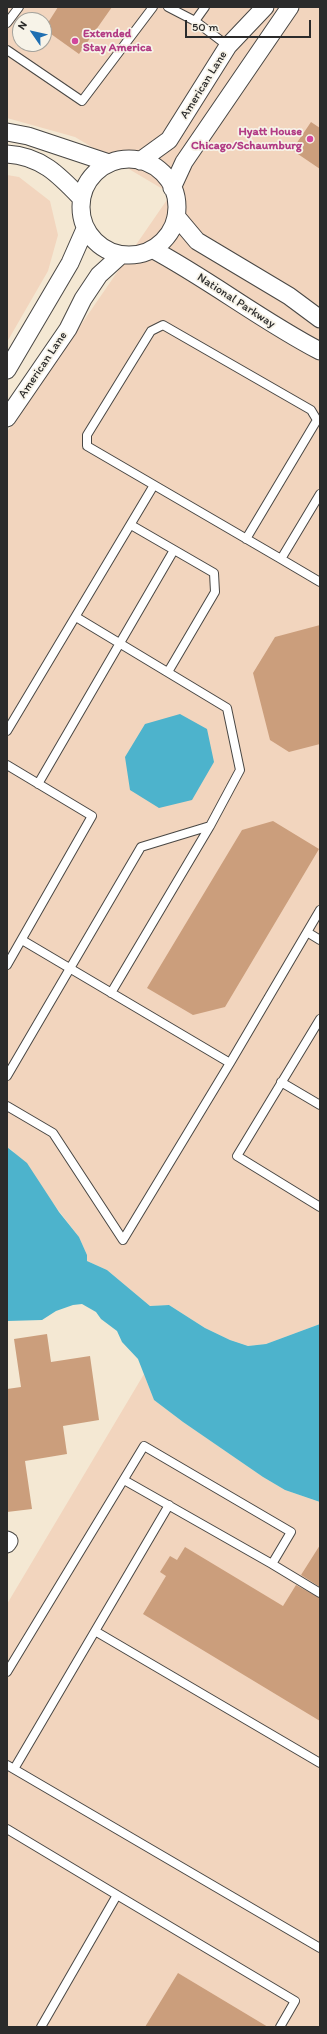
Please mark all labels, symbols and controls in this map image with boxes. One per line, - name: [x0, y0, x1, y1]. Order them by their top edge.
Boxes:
- north arrow: [12, 12, 52, 52]
- scale bar: [187, 12, 313, 38]
- text: N: [15, 19, 30, 32]
- text: 50 m: [192, 20, 218, 34]
- place label: Extended Stay America: [83, 27, 152, 55]
- marker: Extended Stay America: [70, 36, 80, 46]
- street label: American Lane: [177, 48, 231, 122]
- place label: Hyatt House Chicago/Schaumburg: [191, 125, 302, 153]
- marker: Hyatt House Chicago/Schaumburg: [305, 134, 315, 144]
- street label: National Parkway: [194, 270, 278, 332]
- street label: American Lane: [15, 329, 71, 401]

